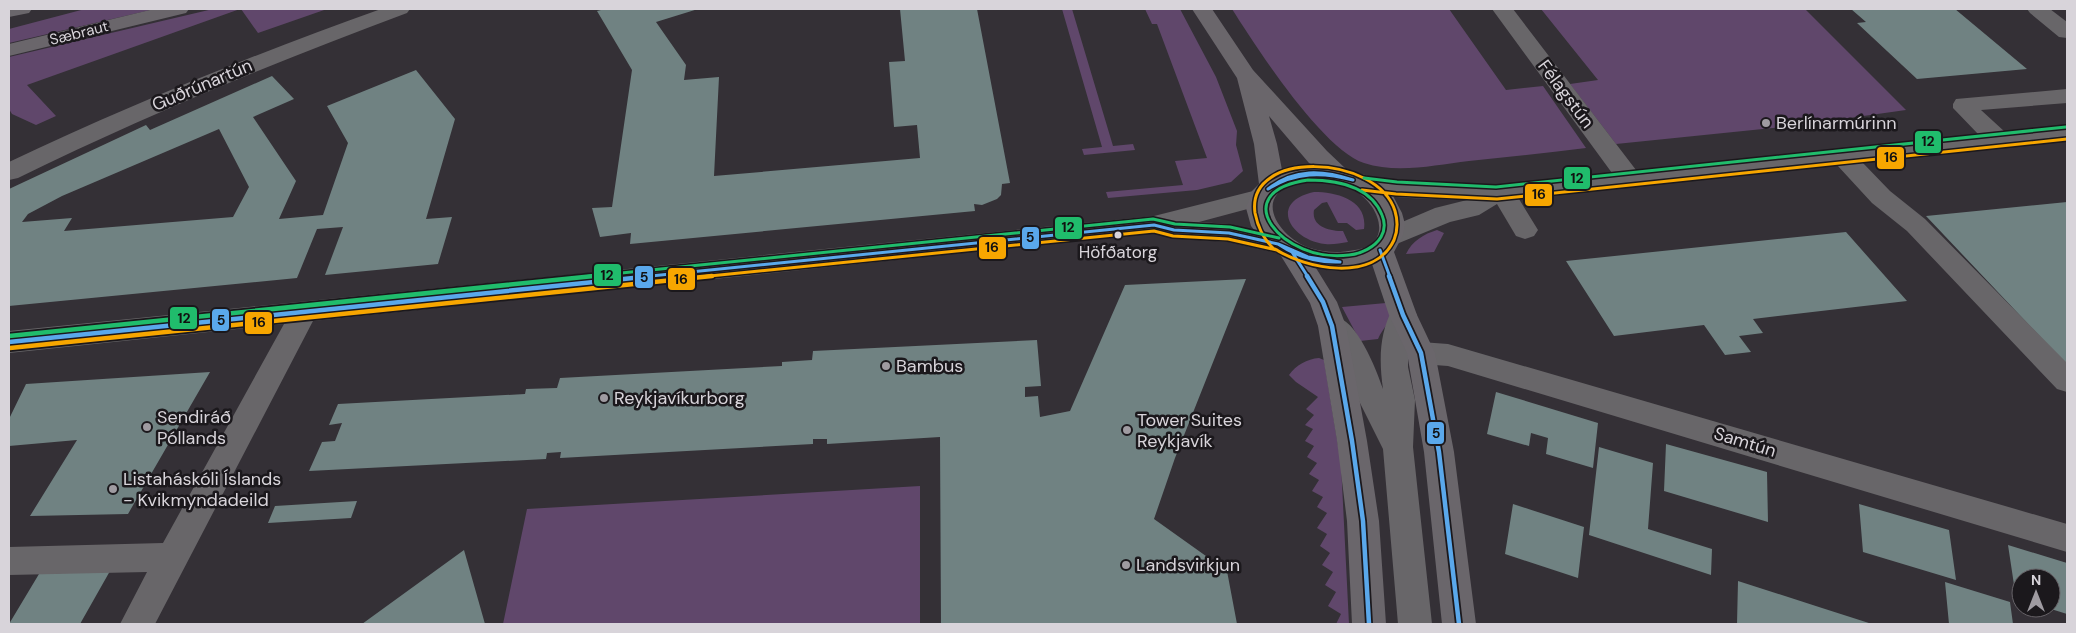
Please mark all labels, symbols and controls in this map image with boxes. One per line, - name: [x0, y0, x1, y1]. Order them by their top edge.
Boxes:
- street label: Sæbraut: [47, 16, 111, 50]
- street label: Guðrúnartún: [148, 53, 256, 117]
- street label: Félagstún: [1532, 55, 1600, 133]
- place label: Berlínarmúrinn: [1776, 111, 1897, 135]
- marker: Berlínarmúrinn: [1760, 117, 1772, 129]
- line badge: 12: [1914, 130, 1942, 154]
- text: 12: [1921, 132, 1935, 150]
- line badge: 16: [1876, 146, 1905, 170]
- text: 16: [1884, 148, 1898, 166]
- line badge: 12: [1563, 166, 1591, 190]
- text: 12: [1570, 169, 1584, 187]
- line badge: 16: [1524, 183, 1553, 207]
- text: 16: [1532, 185, 1546, 203]
- line badge: 12: [1054, 216, 1083, 240]
- text: 12: [1061, 218, 1075, 236]
- line badge: 5: [1021, 226, 1040, 250]
- text: 5: [1026, 228, 1034, 246]
- marker: Höfðatorg: [1113, 230, 1123, 240]
- line badge: 16: [978, 236, 1007, 260]
- text: 16: [985, 238, 999, 256]
- place label: Höfðatorg: [1079, 241, 1158, 263]
- line badge: 12: [593, 263, 622, 287]
- line badge: 5: [634, 265, 654, 289]
- text: 12: [600, 266, 614, 284]
- line badge: 16: [667, 267, 696, 291]
- text: 5: [640, 268, 648, 286]
- text: 16: [674, 270, 688, 288]
- line badge: 12: [169, 306, 198, 330]
- line badge: 5: [211, 308, 230, 332]
- text: 12: [177, 309, 191, 327]
- text: 5: [217, 311, 225, 329]
- line badge: 16: [244, 311, 273, 335]
- text: 16: [252, 313, 266, 331]
- place label: Bambus: [896, 354, 963, 378]
- marker: Bambus: [880, 360, 892, 372]
- place label: Reykjavíkurborg: [614, 386, 745, 410]
- marker: Reykjavíkurborg: [598, 392, 610, 404]
- place label: Sendiráð Póllands: [157, 405, 231, 450]
- place label: Tower Suites Reykjavík: [1137, 408, 1242, 453]
- marker: Sendiráð Póllands: [141, 421, 153, 433]
- line badge: 5: [1426, 421, 1445, 445]
- street label: Samtún: [1711, 421, 1779, 463]
- marker: Tower Suites Reykjavík: [1121, 424, 1133, 436]
- text: 5: [1432, 424, 1440, 442]
- place label: Listaháskóli Íslands - Kvikmyndadeild: [123, 467, 281, 512]
- marker: Listaháskóli Íslands - Kvikmyndadeild: [107, 483, 119, 495]
- place label: Landsvirkjun: [1136, 553, 1240, 577]
- marker: Landsvirkjun: [1120, 559, 1132, 571]
- north arrow: [2011, 568, 2061, 618]
- text: N: [2031, 571, 2041, 589]

